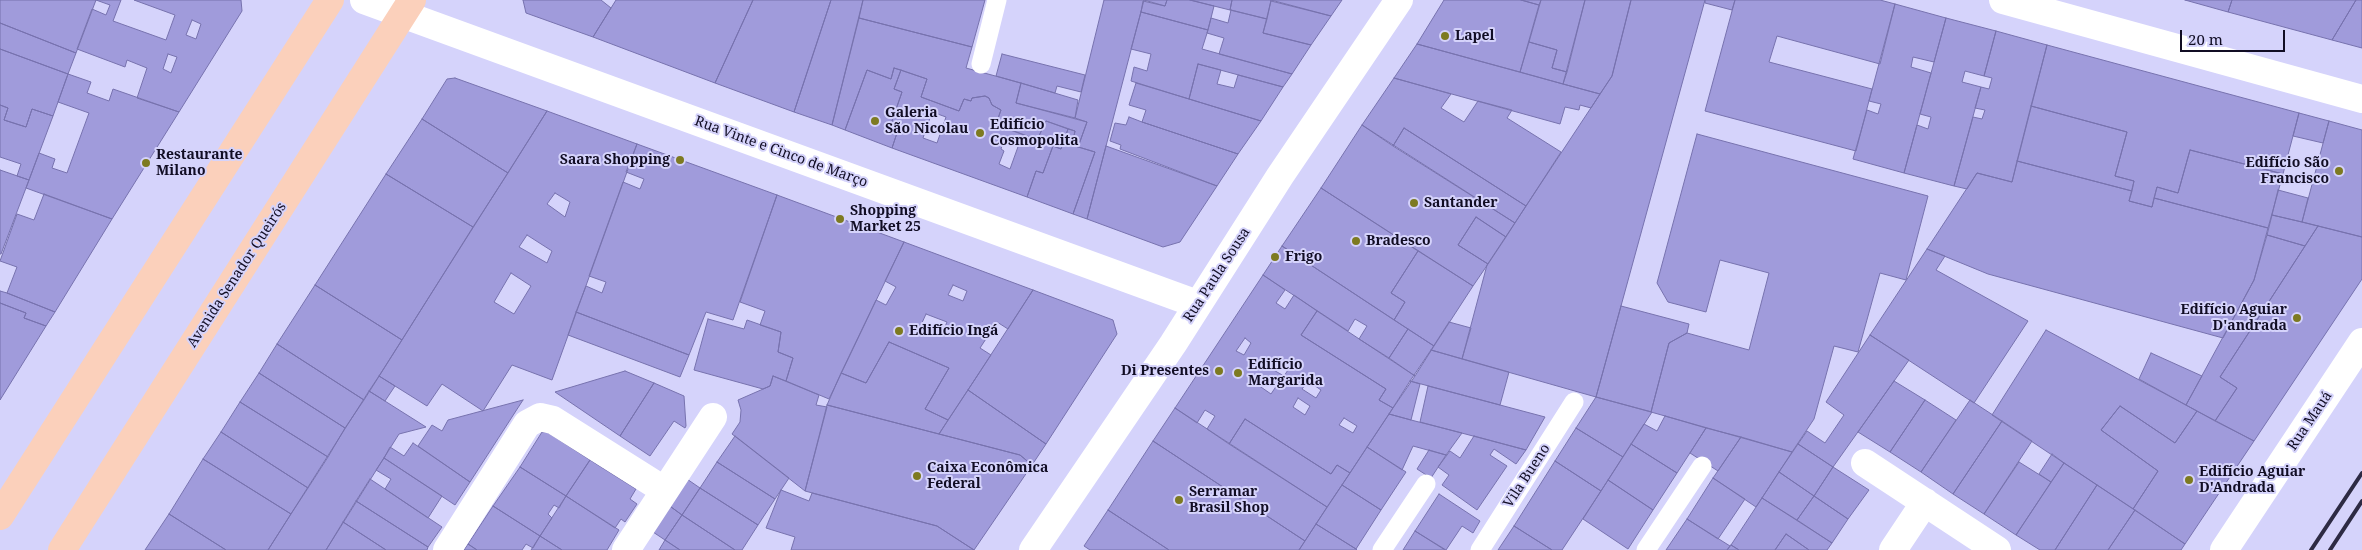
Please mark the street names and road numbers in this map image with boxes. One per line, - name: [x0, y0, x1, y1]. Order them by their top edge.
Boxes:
- street label: Rua Vinte e Cinco de Março: [692, 113, 870, 191]
- street label: Avenida Senador Queirós: [184, 199, 290, 351]
- street label: Rua Paula Sousa: [1180, 225, 1254, 325]
- street label: Rua Mauá: [2284, 388, 2336, 454]
- street label: Vila Bueno: [1500, 441, 1554, 511]

